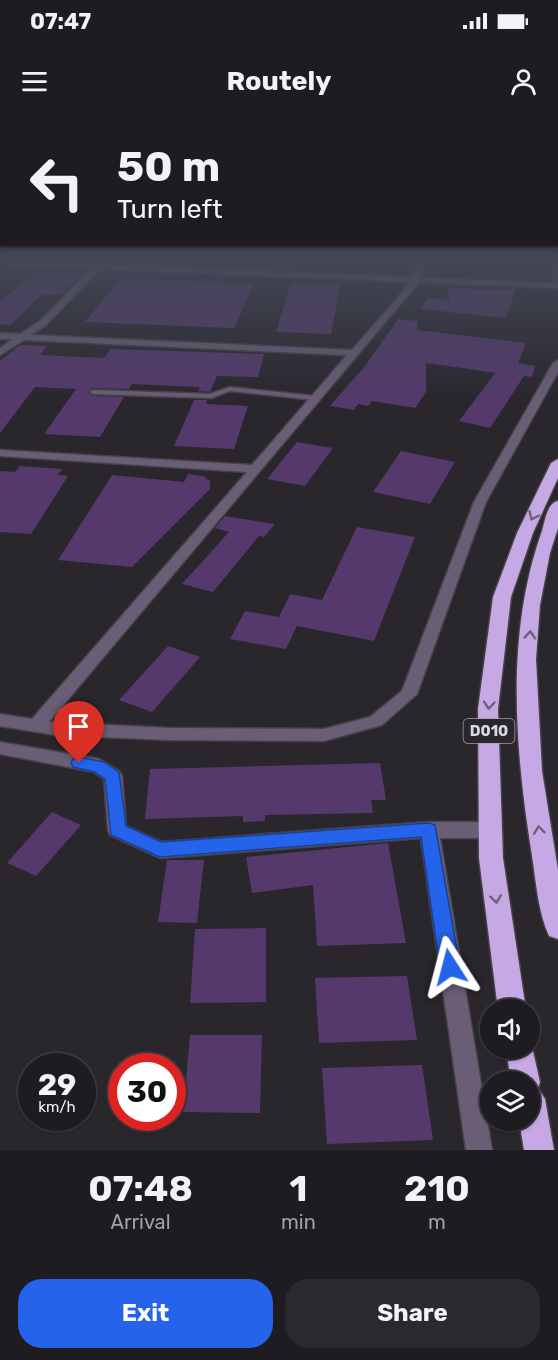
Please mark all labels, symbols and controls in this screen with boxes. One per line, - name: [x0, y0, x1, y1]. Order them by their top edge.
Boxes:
- text: 07:47: [30, 8, 91, 35]
- icon: menu: [18, 65, 51, 98]
- text: Routely: [227, 65, 331, 97]
- icon: person: [507, 65, 540, 98]
- text: 50 m: [117, 142, 220, 192]
- icon: left: [18, 144, 96, 222]
- text: Turn left: [117, 193, 222, 225]
- one-way arrow: [529, 510, 541, 521]
- one-way arrow: [523, 631, 536, 640]
- one-way arrow: [483, 700, 496, 709]
- pin: [53, 701, 104, 763]
- icon: arrive: [62, 710, 95, 743]
- road number: D010: [464, 719, 514, 743]
- one-way arrow: [533, 825, 545, 834]
- one-way arrow: [489, 895, 502, 904]
- position arrow: [418, 935, 482, 999]
- map controls: [480, 999, 540, 1131]
- button: sound: [480, 999, 540, 1059]
- speed limit sign: 30: [108, 1053, 186, 1131]
- text: 29: [38, 1067, 76, 1103]
- button: layers: [480, 1071, 540, 1131]
- text: km/h: [38, 1098, 76, 1116]
- text: 07:48: [88, 1167, 193, 1210]
- text: 1: [289, 1167, 307, 1210]
- text: 210: [404, 1167, 470, 1210]
- text: Arrival: [111, 1210, 171, 1234]
- text: min: [281, 1210, 316, 1234]
- text: m: [428, 1210, 446, 1234]
- button: Exit: [18, 1279, 273, 1348]
- button: Share: [285, 1279, 540, 1348]

